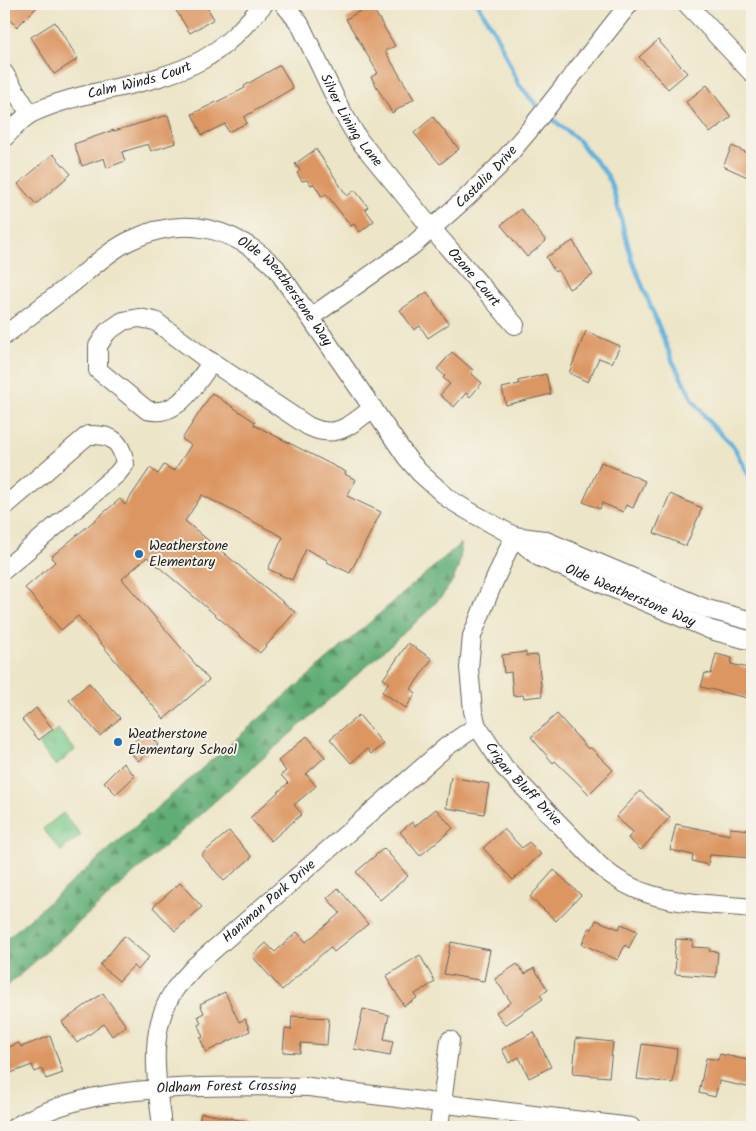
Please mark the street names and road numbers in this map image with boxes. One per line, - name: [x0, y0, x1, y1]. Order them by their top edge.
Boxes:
- street label: Calm Winds Court: [85, 55, 196, 105]
- street label: Silver Lining Lane: [314, 70, 388, 172]
- street label: Castalia Drive: [450, 140, 523, 214]
- street label: Olde Weatherstone Way: [233, 231, 338, 351]
- street label: Ozone Court: [442, 243, 506, 312]
- street label: Olde Weatherstone Way: [561, 558, 699, 633]
- street label: Crigan Bluff Drive: [479, 738, 567, 832]
- street label: Haniman Park Drive: [217, 854, 321, 948]
- street label: Oldham Forest Crossing: [156, 1075, 297, 1100]

